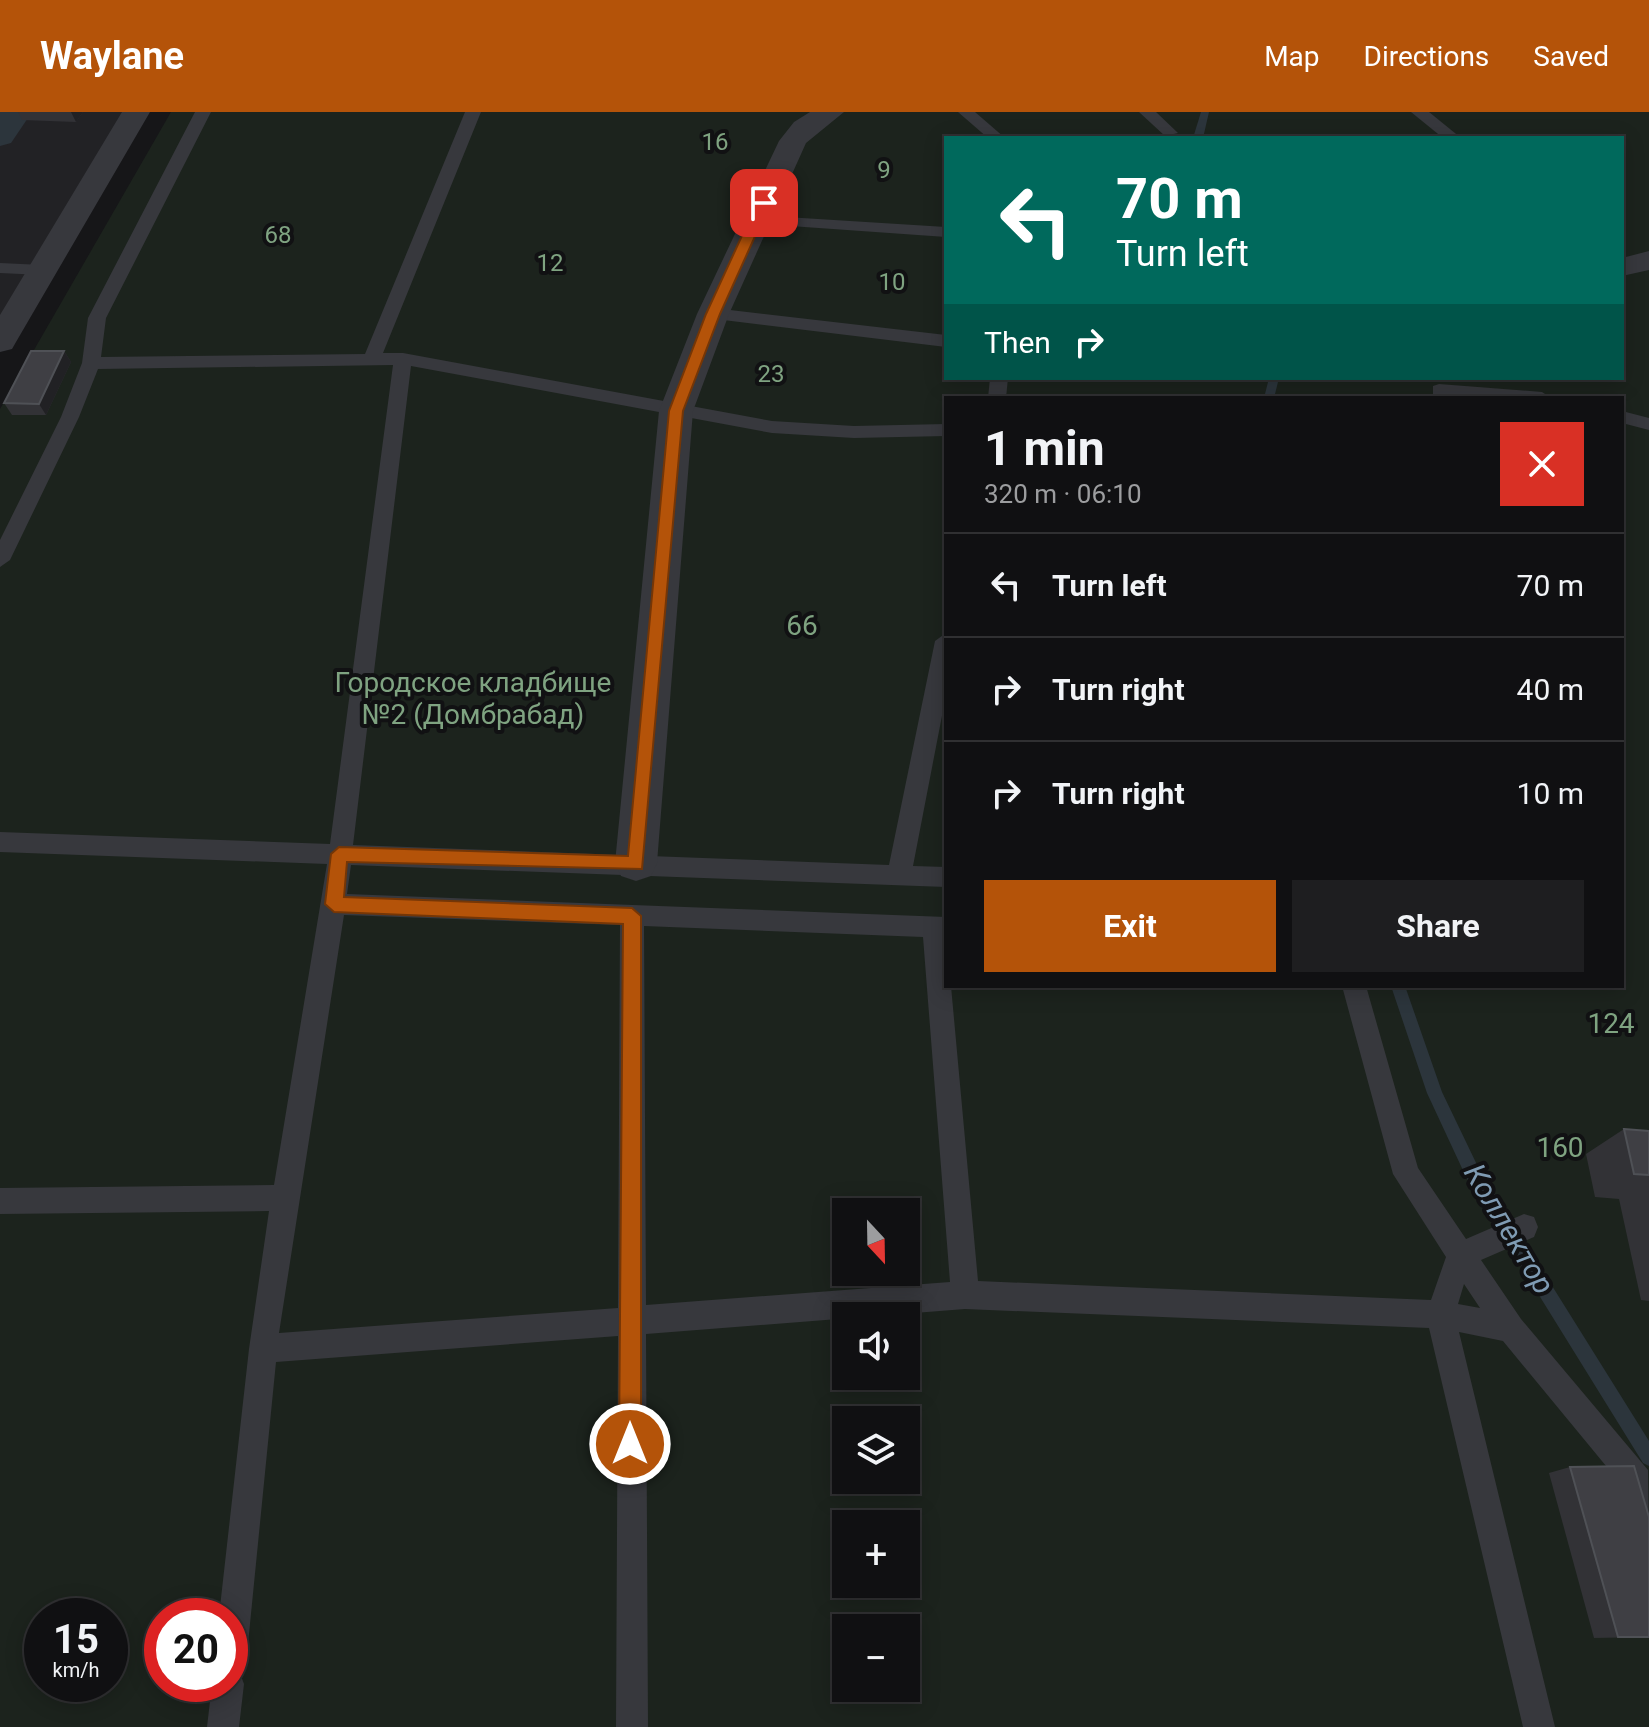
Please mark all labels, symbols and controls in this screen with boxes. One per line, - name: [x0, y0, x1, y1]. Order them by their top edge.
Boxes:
- text: Waylane: [40, 34, 184, 78]
- text: Map: [1264, 40, 1320, 73]
- text: Directions: [1364, 40, 1489, 73]
- text: Saved: [1533, 40, 1609, 73]
- park label: 16: [702, 128, 728, 156]
- park label: 9: [877, 156, 891, 184]
- text: 70 m: [1116, 166, 1243, 232]
- icon: left: [984, 168, 1088, 272]
- pin: [730, 169, 798, 237]
- icon: arrive: [742, 181, 786, 225]
- park label: 68: [265, 221, 291, 249]
- text: Turn left: [1116, 233, 1249, 275]
- park label: 12: [537, 249, 563, 277]
- park label: 10: [879, 268, 905, 296]
- icon: right: [1067, 320, 1111, 364]
- text: Then: [984, 325, 1051, 360]
- park label: 23: [758, 360, 784, 388]
- text: 1 min: [984, 420, 1105, 477]
- button: close: [1500, 422, 1584, 506]
- text: 320 m · 06:10: [984, 479, 1142, 509]
- icon: left: [984, 563, 1028, 607]
- text: Turn left: [1052, 568, 1167, 603]
- text: 70 m: [1517, 568, 1584, 603]
- park label: 66: [786, 609, 818, 642]
- park label: Городское кладбище №2 (Домбрабад): [335, 666, 611, 731]
- icon: right: [984, 667, 1028, 711]
- text: Turn right: [1052, 672, 1185, 707]
- text: 40 m: [1517, 672, 1584, 707]
- icon: right: [984, 771, 1028, 815]
- text: Turn right: [1052, 776, 1185, 811]
- text: 10 m: [1517, 776, 1584, 811]
- button: Exit: [984, 880, 1276, 972]
- button: Share: [1292, 880, 1584, 972]
- park label: 124: [1587, 1007, 1635, 1040]
- park label: 160: [1536, 1131, 1584, 1164]
- water label: Коллектор: [1457, 1157, 1562, 1300]
- north arrow: [832, 1198, 920, 1286]
- map controls: [832, 1198, 920, 1702]
- button: sound: [832, 1302, 920, 1390]
- position arrow: [588, 1402, 672, 1486]
- button: layers: [832, 1406, 920, 1494]
- button: +: [832, 1510, 920, 1598]
- speed limit sign: 20: [144, 1598, 248, 1702]
- button: −: [832, 1614, 920, 1702]
- text: 15: [53, 1616, 99, 1663]
- text: km/h: [53, 1658, 99, 1682]

